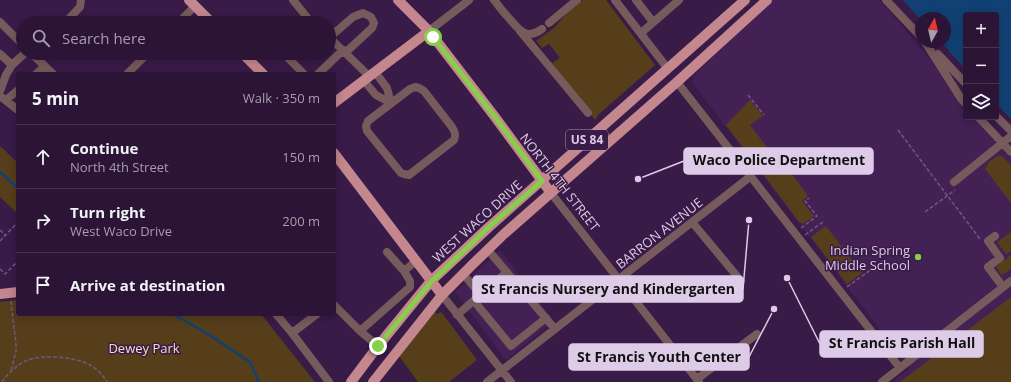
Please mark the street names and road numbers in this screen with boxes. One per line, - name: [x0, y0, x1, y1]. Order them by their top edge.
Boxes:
- street label: NORTH 4TH STREET: [516, 129, 604, 235]
- road number: US 84: [566, 130, 608, 150]
- street label: WEST WACO DRIVE: [428, 176, 526, 266]
- street label: BARRON AVENUE: [612, 193, 706, 273]

